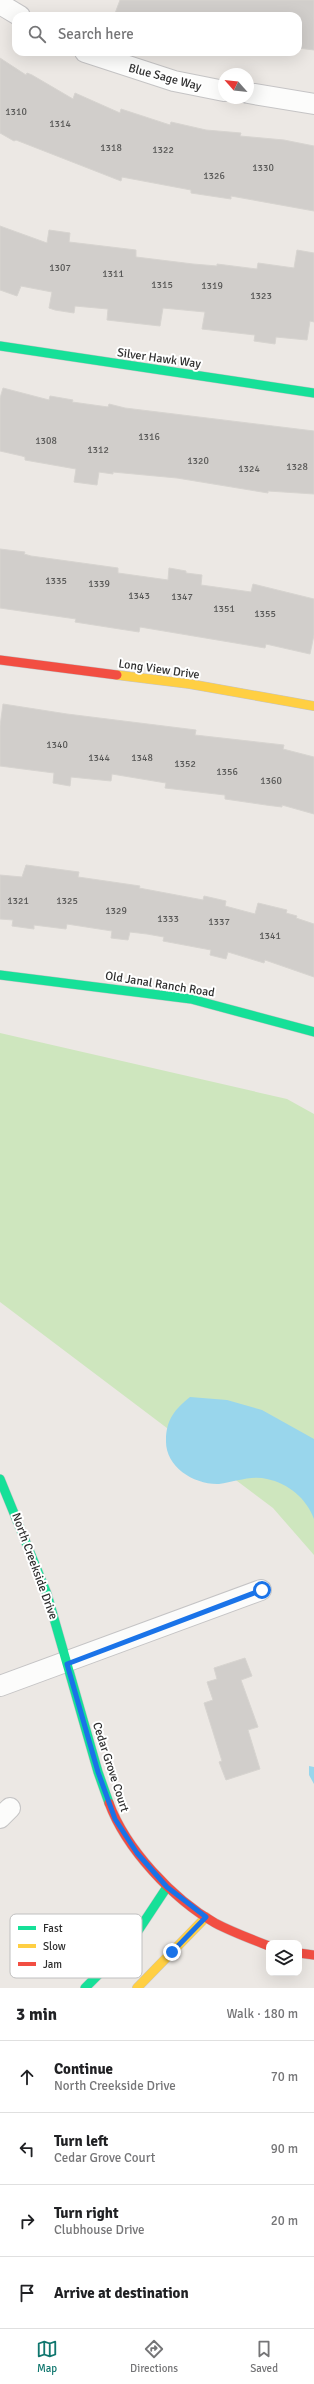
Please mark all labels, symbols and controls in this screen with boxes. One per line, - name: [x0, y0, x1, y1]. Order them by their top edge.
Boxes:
- search box: [12, 12, 302, 56]
- icon: search: [26, 23, 48, 45]
- text: Search here: [58, 25, 134, 43]
- street label: Blue Sage Way: [127, 61, 203, 95]
- north arrow: [218, 68, 254, 104]
- house number: 1310: [5, 106, 27, 118]
- house number: 1314: [49, 118, 71, 130]
- house number: 1318: [100, 142, 122, 154]
- house number: 1322: [152, 144, 174, 156]
- house number: 1330: [252, 162, 274, 174]
- house number: 1326: [203, 170, 225, 182]
- house number: 1307: [49, 262, 71, 274]
- house number: 1311: [102, 268, 124, 280]
- house number: 1315: [151, 279, 173, 291]
- house number: 1319: [201, 280, 223, 292]
- house number: 1323: [250, 290, 272, 302]
- street label: Silver Hawk Way: [116, 345, 202, 372]
- house number: 1316: [138, 431, 160, 443]
- house number: 1308: [35, 435, 57, 447]
- house number: 1312: [87, 444, 109, 456]
- house number: 1320: [187, 455, 209, 467]
- house number: 1328: [286, 461, 308, 473]
- house number: 1324: [238, 463, 260, 475]
- house number: 1335: [45, 575, 67, 587]
- house number: 1339: [88, 578, 110, 590]
- house number: 1343: [128, 590, 150, 602]
- house number: 1347: [171, 591, 193, 603]
- house number: 1351: [213, 603, 235, 615]
- house number: 1355: [254, 608, 276, 620]
- street label: Long View Drive: [117, 656, 201, 683]
- house number: 1340: [46, 739, 68, 751]
- house number: 1344: [88, 752, 110, 764]
- house number: 1348: [131, 752, 153, 764]
- house number: 1352: [174, 758, 196, 770]
- house number: 1356: [216, 766, 238, 778]
- house number: 1360: [260, 775, 282, 787]
- house number: 1321: [7, 895, 29, 907]
- house number: 1325: [56, 895, 78, 907]
- house number: 1329: [105, 905, 127, 917]
- house number: 1333: [157, 913, 179, 925]
- house number: 1337: [208, 916, 230, 928]
- house number: 1341: [259, 930, 281, 942]
- street label: Old Janal Ranch Road: [104, 968, 216, 1001]
- street label: North Creekside Drive: [8, 1511, 61, 1621]
- route start: [253, 1581, 271, 1599]
- street label: Cedar Grove Court: [89, 1720, 132, 1814]
- legend: [10, 1914, 142, 1978]
- text: Fast: [43, 1922, 63, 1935]
- text: Slow: [43, 1940, 66, 1953]
- map controls: [266, 1940, 302, 1976]
- button: layers: [266, 1940, 302, 1976]
- route end: [163, 1943, 181, 1961]
- text: Jam: [43, 1958, 62, 1971]
- text: 3 min: [16, 2004, 57, 2025]
- text: Walk · 180 m: [227, 2006, 298, 2022]
- text: Continue: [54, 2060, 113, 2078]
- icon: ahead: [16, 2066, 38, 2088]
- text: 70 m: [271, 2069, 298, 2085]
- text: North Creekside Drive: [54, 2078, 176, 2094]
- text: Turn left: [54, 2132, 108, 2150]
- icon: left: [16, 2138, 38, 2160]
- text: 90 m: [271, 2141, 298, 2157]
- text: Cedar Grove Court: [54, 2150, 155, 2166]
- text: Turn right: [54, 2204, 119, 2222]
- icon: right: [16, 2210, 38, 2232]
- text: 20 m: [271, 2213, 298, 2229]
- text: Clubhouse Drive: [54, 2222, 145, 2238]
- icon: arrive: [16, 2282, 38, 2304]
- text: Arrive at destination: [54, 2284, 189, 2302]
- tab: Map: [36, 2338, 58, 2375]
- tab: Directions: [130, 2338, 178, 2375]
- tab: Saved: [250, 2338, 278, 2375]

